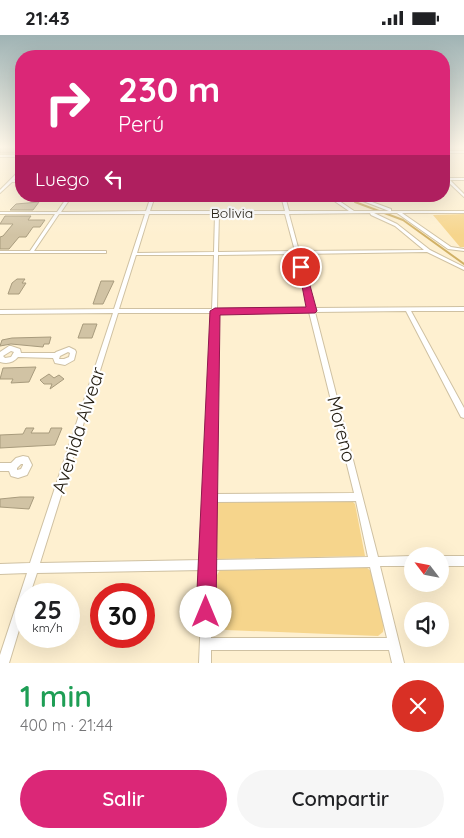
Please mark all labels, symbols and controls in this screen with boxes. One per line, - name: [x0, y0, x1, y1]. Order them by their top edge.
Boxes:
- text: 21:43: [25, 6, 70, 30]
- text: 230 m: [118, 67, 220, 111]
- icon: right: [35, 70, 100, 135]
- text: Perú: [118, 110, 164, 138]
- icon: left: [100, 165, 128, 193]
- text: Luego: [35, 167, 90, 191]
- street label: Bolivia: [211, 204, 253, 222]
- pin: [280, 246, 322, 288]
- icon: arrive: [287, 253, 315, 281]
- street label: Avenida Alvear: [46, 363, 110, 496]
- street label: Moreno: [322, 393, 362, 465]
- north arrow: [404, 547, 449, 593]
- map controls: [404, 547, 449, 647]
- speed limit sign: 30: [90, 583, 155, 648]
- position arrow: [179, 585, 231, 637]
- text: 25: [33, 594, 62, 625]
- button: sound: [404, 602, 449, 647]
- text: km/h: [32, 620, 63, 635]
- text: 1 min: [20, 677, 92, 715]
- button: close: [392, 680, 444, 732]
- text: 400 m · 21:44: [20, 715, 113, 735]
- button: Salir: [20, 770, 227, 828]
- button: Compartir: [237, 770, 444, 828]

